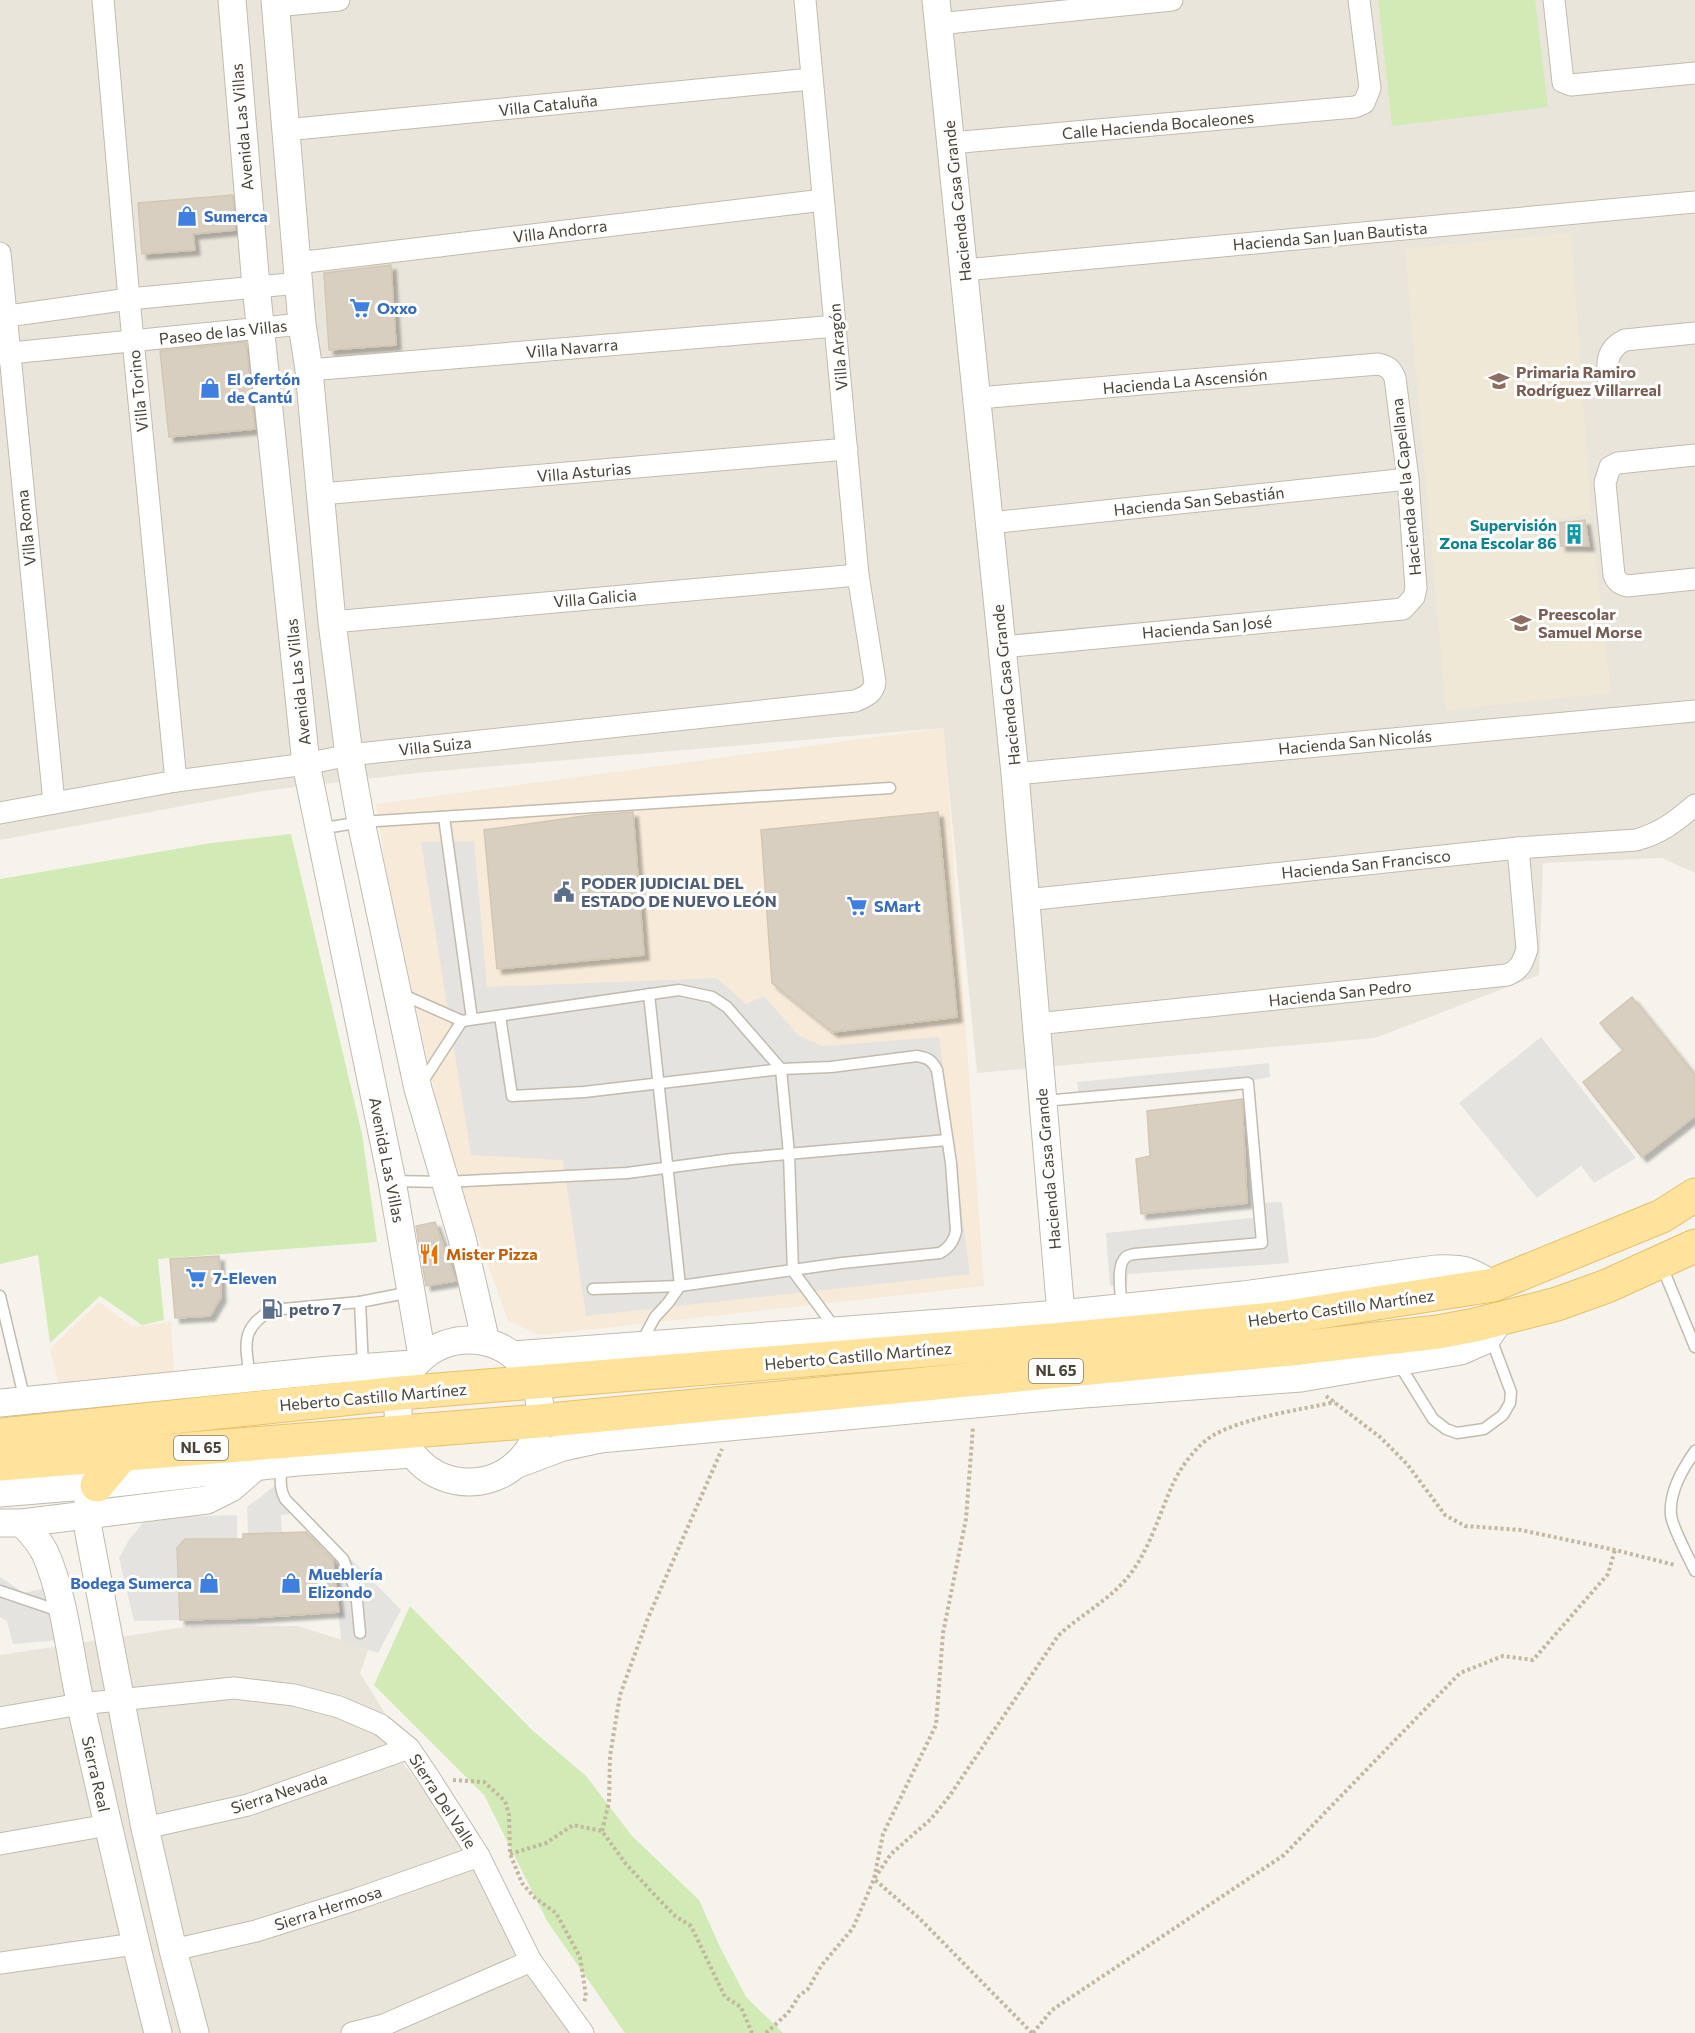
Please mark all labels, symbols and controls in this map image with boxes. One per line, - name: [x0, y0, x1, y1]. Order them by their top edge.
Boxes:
- street label: Avenida Las Villas: [226, 63, 257, 191]
- street label: Villa Cataluña: [498, 90, 598, 119]
- street label: Calle Hacienda Bocaleones: [1061, 107, 1255, 142]
- street label: Hacienda Casa Grande: [939, 120, 974, 283]
- shop icon: Sumerca: [175, 204, 199, 228]
- place label: Sumerca: [204, 206, 268, 225]
- street label: Villa Andorra: [512, 215, 608, 246]
- street label: Hacienda San Juan Bautista: [1232, 218, 1428, 253]
- supermarket icon: Oxxo: [348, 296, 372, 320]
- place label: Oxxo: [377, 298, 418, 317]
- street label: Villa Aragón: [824, 303, 851, 391]
- street label: Paseo de las Villas: [158, 315, 288, 348]
- street label: Villa Navarra: [525, 334, 619, 361]
- street label: Villa Torino: [124, 349, 151, 433]
- place label: Primaria Ramiro Rodríguez Villarreal: [1516, 362, 1661, 399]
- street label: Hacienda La Ascensión: [1102, 364, 1268, 397]
- place label: El ofertón de Cantú: [227, 369, 300, 406]
- school or university icon: Primaria Ramiro Rodríguez Villarreal: [1487, 369, 1511, 393]
- shop icon: El ofertón de Cantú: [198, 376, 222, 400]
- street label: Hacienda de la Capellana: [1387, 397, 1424, 577]
- street label: Villa Asturias: [536, 458, 632, 485]
- street label: Hacienda San Sebastián: [1113, 482, 1285, 519]
- street label: Villa Roma: [12, 489, 39, 567]
- place label: Supervisión Zona Escolar 86: [1439, 515, 1557, 552]
- building icon: Supervisión Zona Escolar 86: [1562, 522, 1586, 546]
- street label: Villa Galicia: [553, 584, 637, 611]
- street label: Hacienda Casa Grande: [988, 604, 1023, 767]
- place label: Preescolar Samuel Morse: [1538, 604, 1642, 641]
- street label: Hacienda San José: [1141, 611, 1273, 642]
- school or university icon: Preescolar Samuel Morse: [1509, 611, 1533, 635]
- street label: Avenida Las Villas: [281, 618, 314, 746]
- street label: Hacienda San Nicolás: [1277, 725, 1432, 758]
- street label: Villa Suiza: [397, 732, 472, 759]
- street label: Hacienda San Francisco: [1280, 845, 1452, 882]
- place label: PODER JUDICIAL DEL ESTADO DE NUEVO LEÓN: [581, 873, 777, 910]
- public building icon: PODER JUDICIAL DEL ESTADO DE NUEVO LEÓN: [552, 880, 576, 904]
- supermarket icon: SMart: [845, 894, 869, 918]
- place label: SMart: [874, 896, 921, 915]
- street label: Hacienda San Pedro: [1267, 976, 1412, 1009]
- street label: Hacienda Casa Grande: [1031, 1088, 1064, 1251]
- street label: Avenida Las Villas: [366, 1096, 409, 1224]
- restaurant icon: Mister Pizza: [417, 1242, 441, 1266]
- place label: Mister Pizza: [446, 1244, 538, 1263]
- supermarket icon: 7-Eleven: [184, 1266, 208, 1290]
- place label: 7-Eleven: [213, 1268, 277, 1287]
- street label: Heberto Castillo Martínez: [1247, 1285, 1435, 1330]
- fuel station icon: petro 7: [260, 1297, 284, 1321]
- place label: petro 7: [289, 1299, 342, 1318]
- street label: Heberto Castillo Martínez: [764, 1338, 952, 1373]
- road number: NL 65: [1029, 1359, 1083, 1383]
- street label: Heberto Castillo Martínez: [279, 1379, 467, 1414]
- road number: NL 65: [174, 1436, 228, 1460]
- place label: Mueblería Elizondo: [308, 1564, 383, 1601]
- shop icon: Bodega Sumerca: [197, 1571, 221, 1595]
- shop icon: Mueblería Elizondo: [279, 1571, 303, 1595]
- place label: Bodega Sumerca: [70, 1573, 192, 1592]
- street label: Sierra Real: [79, 1734, 114, 1814]
- street label: Sierra Del Valle: [406, 1750, 481, 1851]
- street label: Sierra Nevada: [228, 1768, 329, 1817]
- street label: Sierra Hermosa: [272, 1881, 384, 1934]

